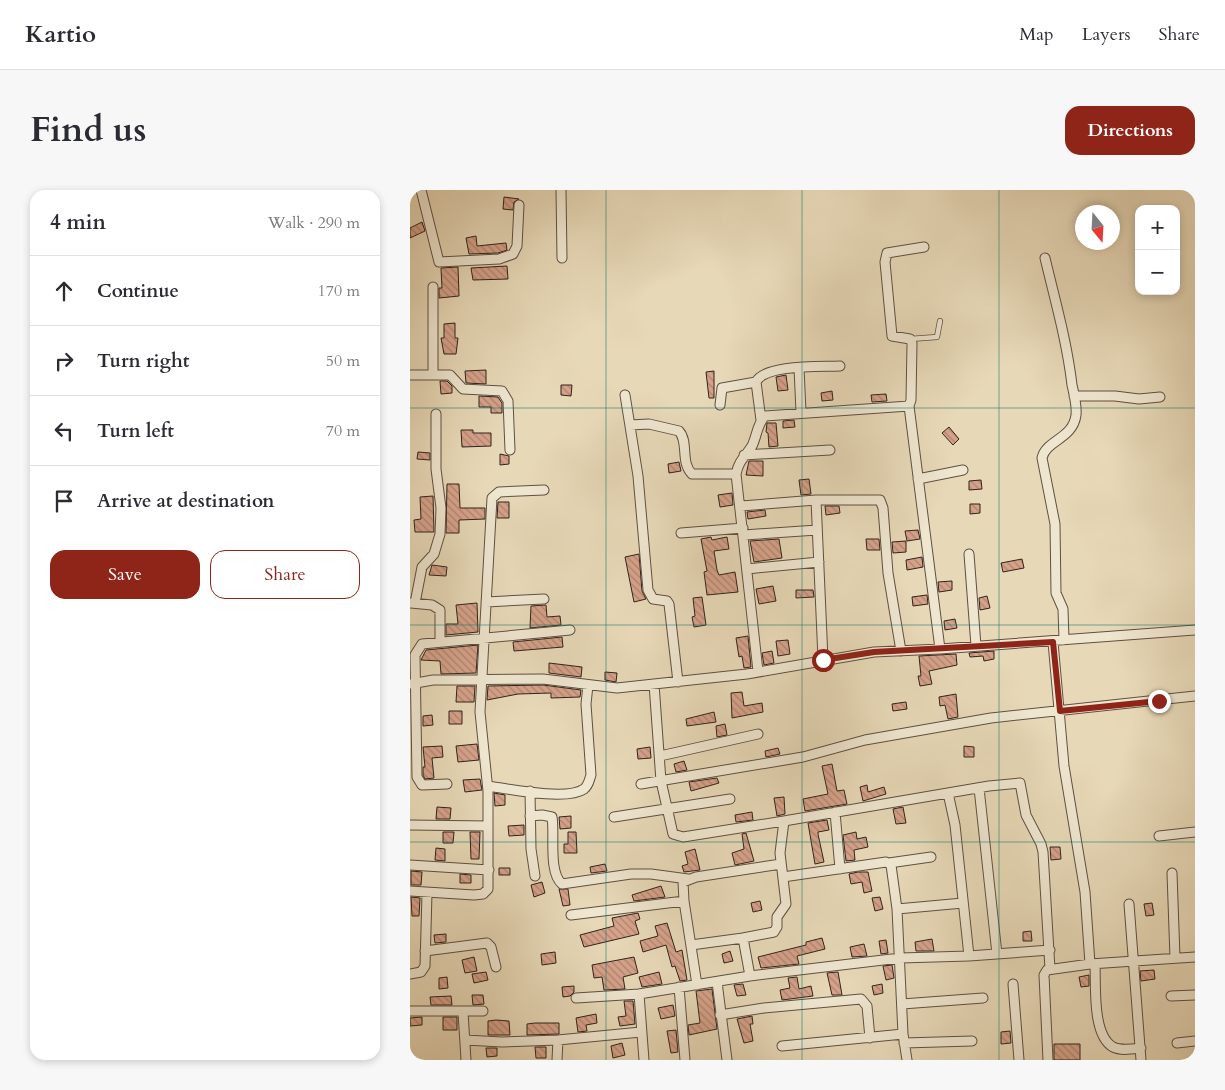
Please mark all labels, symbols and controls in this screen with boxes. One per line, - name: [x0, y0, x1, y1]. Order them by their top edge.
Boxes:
- text: Kartio: [25, 18, 96, 51]
- text: Map: [1019, 22, 1054, 47]
- text: Layers: [1082, 22, 1131, 47]
- text: Share: [1159, 22, 1200, 47]
- text: Find us: [30, 106, 146, 154]
- button: Directions: [1065, 106, 1195, 155]
- north arrow: [1075, 205, 1120, 250]
- map controls: [1135, 205, 1180, 295]
- button: +: [1135, 205, 1180, 250]
- text: 4 min: [50, 208, 106, 237]
- text: Walk · 290 m: [268, 212, 360, 234]
- button: −: [1135, 250, 1180, 295]
- icon: ahead: [50, 277, 78, 305]
- text: Continue: [97, 278, 179, 304]
- text: 170 m: [318, 280, 360, 302]
- icon: right: [50, 347, 78, 375]
- text: Turn right: [97, 348, 189, 374]
- text: 50 m: [326, 350, 360, 372]
- icon: left: [50, 417, 78, 445]
- text: Turn left: [97, 418, 174, 444]
- text: 70 m: [326, 420, 360, 442]
- icon: arrive: [50, 487, 78, 515]
- text: Arrive at destination: [97, 488, 274, 514]
- button: Save: [50, 550, 200, 599]
- button: Share: [210, 550, 360, 599]
- route start: [812, 649, 835, 672]
- route end: [1148, 690, 1171, 713]

